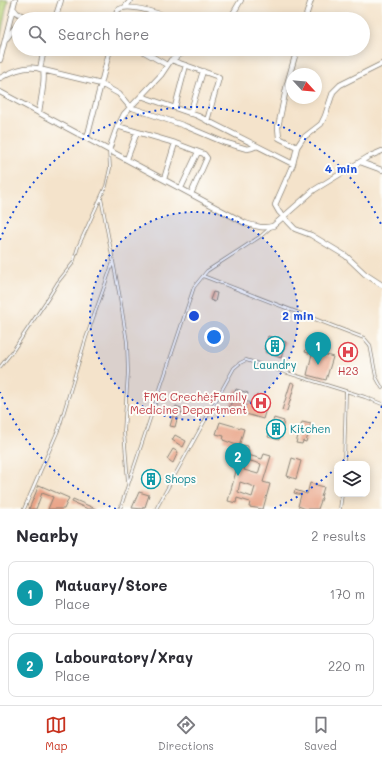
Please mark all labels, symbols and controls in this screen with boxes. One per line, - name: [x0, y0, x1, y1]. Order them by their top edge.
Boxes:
- search box: [12, 12, 370, 56]
- icon: search: [26, 23, 48, 45]
- text: Search here: [58, 24, 149, 44]
- north arrow: [286, 68, 322, 104]
- text: 4 min: [325, 160, 357, 176]
- text: 2 min: [282, 307, 314, 323]
- centre of rings: [187, 309, 201, 323]
- your location: [204, 327, 224, 347]
- pin: 1: [305, 332, 331, 365]
- building icon: Laundry: [264, 335, 286, 357]
- hospital icon: H23: [337, 341, 359, 363]
- place label: Laundry: [254, 357, 297, 372]
- place label: H23: [338, 363, 359, 378]
- place label: FMC Crechè;Family Medicine Department: [130, 389, 247, 417]
- hospital icon: FMC Crechè;Family Medicine Department: [250, 392, 272, 414]
- building icon: Kitchen: [265, 418, 287, 440]
- place label: Kitchen: [290, 421, 330, 436]
- pin: 2: [225, 443, 251, 476]
- map controls: [334, 461, 370, 497]
- button: layers: [334, 461, 370, 497]
- building icon: Shops: [140, 468, 162, 490]
- place label: Shops: [165, 471, 196, 486]
- text: Nearby: [16, 524, 78, 546]
- text: 2 results: [311, 527, 366, 544]
- text: Matuary/Store: [55, 575, 167, 595]
- text: 1: [27, 585, 33, 602]
- text: 170 m: [329, 585, 365, 602]
- text: Place: [55, 595, 90, 612]
- text: Labouratory/Xray: [55, 647, 193, 667]
- text: 2: [26, 657, 34, 674]
- text: 220 m: [328, 657, 365, 674]
- text: Place: [55, 667, 90, 684]
- tab: Map: [45, 714, 68, 753]
- tab: Directions: [158, 714, 214, 753]
- tab: Saved: [304, 714, 337, 753]

